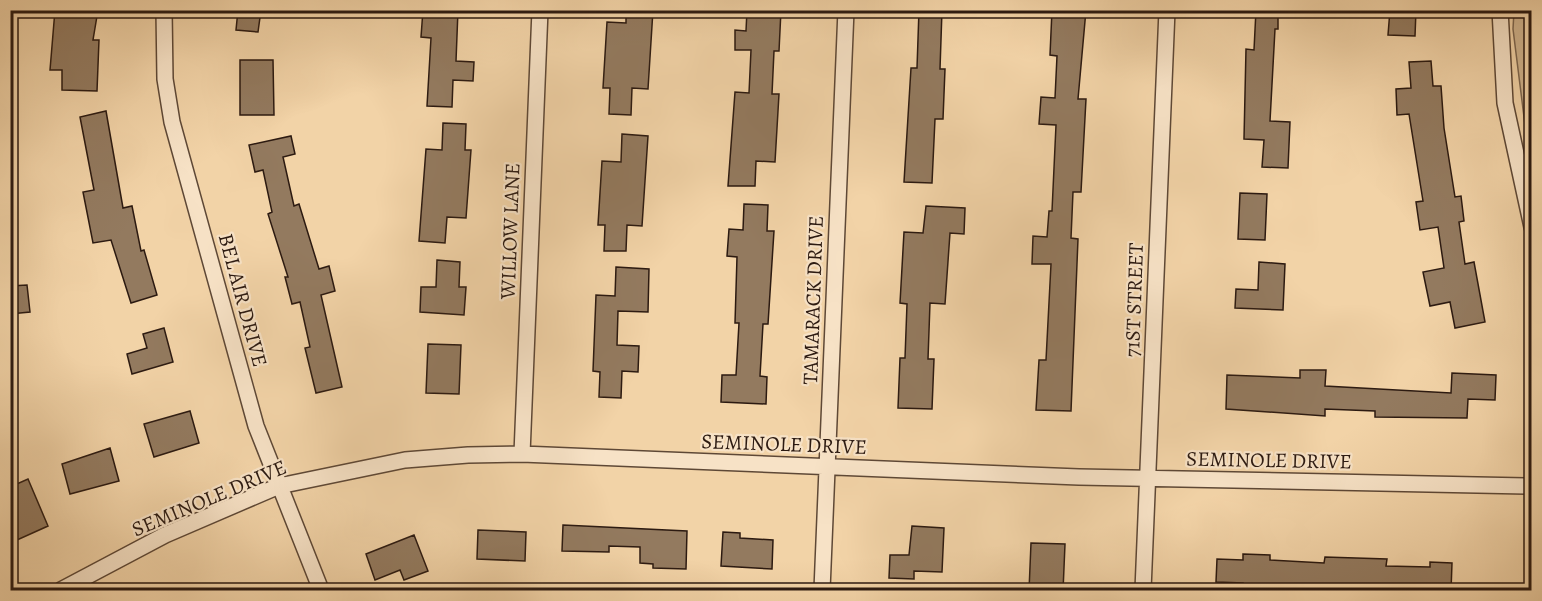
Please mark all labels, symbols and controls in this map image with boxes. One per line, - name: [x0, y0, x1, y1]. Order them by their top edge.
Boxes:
- street label: WILLOW LANE: [494, 162, 526, 301]
- street label: TAMARACK DRIVE: [796, 215, 830, 385]
- street label: BEL AIR DRIVE: [212, 230, 274, 370]
- street label: 71ST STREET: [1118, 242, 1150, 358]
- street label: SEMINOLE DRIVE: [701, 427, 867, 461]
- street label: SEMINOLE DRIVE: [1186, 445, 1352, 475]
- street label: SEMINOLE DRIVE: [127, 453, 291, 543]

